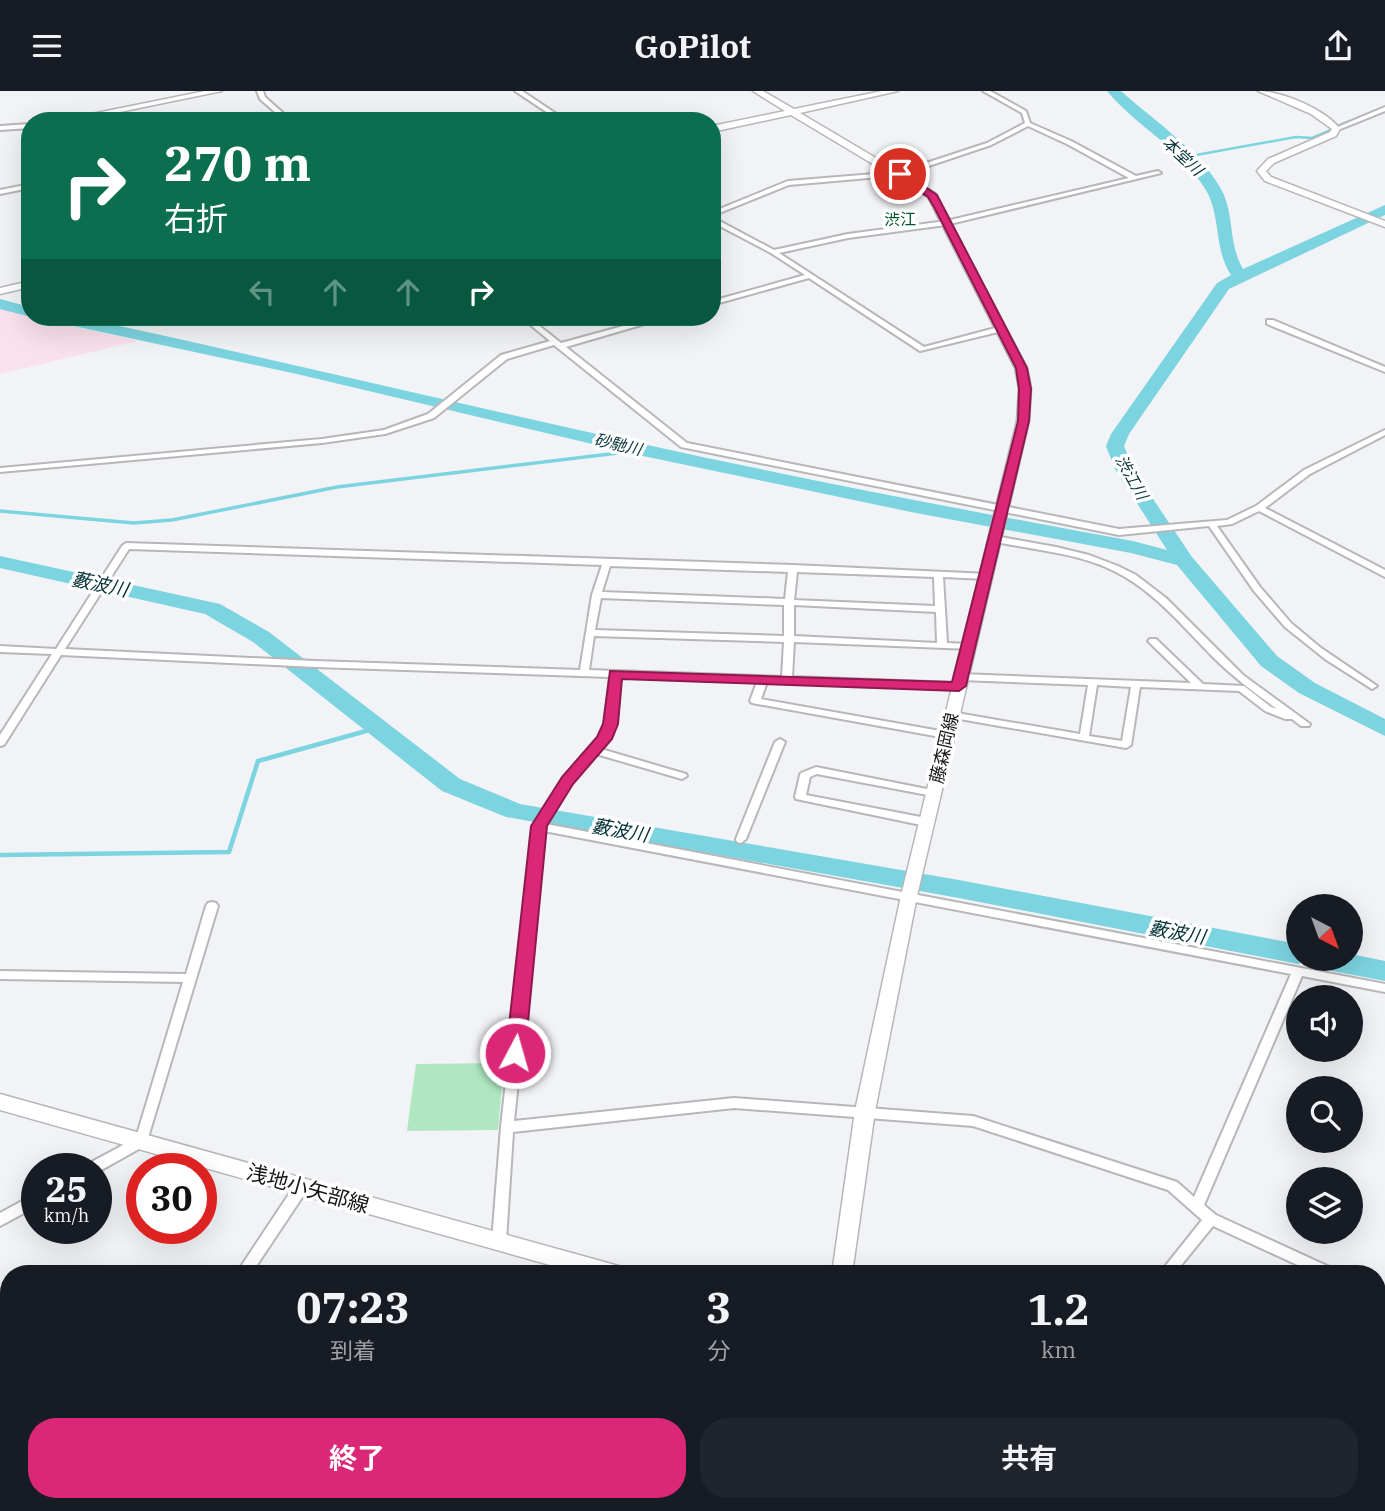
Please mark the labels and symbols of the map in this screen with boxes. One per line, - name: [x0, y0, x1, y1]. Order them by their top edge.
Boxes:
- water label: 本堂川: [1159, 132, 1209, 181]
- pin: [870, 144, 930, 204]
- district label: 渋江: [884, 209, 916, 229]
- water label: 砂馳川: [592, 429, 646, 460]
- water label: 渋江川: [1112, 451, 1153, 505]
- water label: 藪波川: [70, 566, 132, 602]
- street label: 藤森岡線: [925, 710, 963, 786]
- water label: 藪波川: [590, 813, 652, 847]
- north arrow: [1286, 894, 1363, 971]
- water label: 藪波川: [1147, 915, 1209, 949]
- position arrow: [478, 1016, 552, 1090]
- speed limit sign: 30: [126, 1153, 217, 1244]
- street label: 浅地小矢部線: [244, 1157, 372, 1219]

